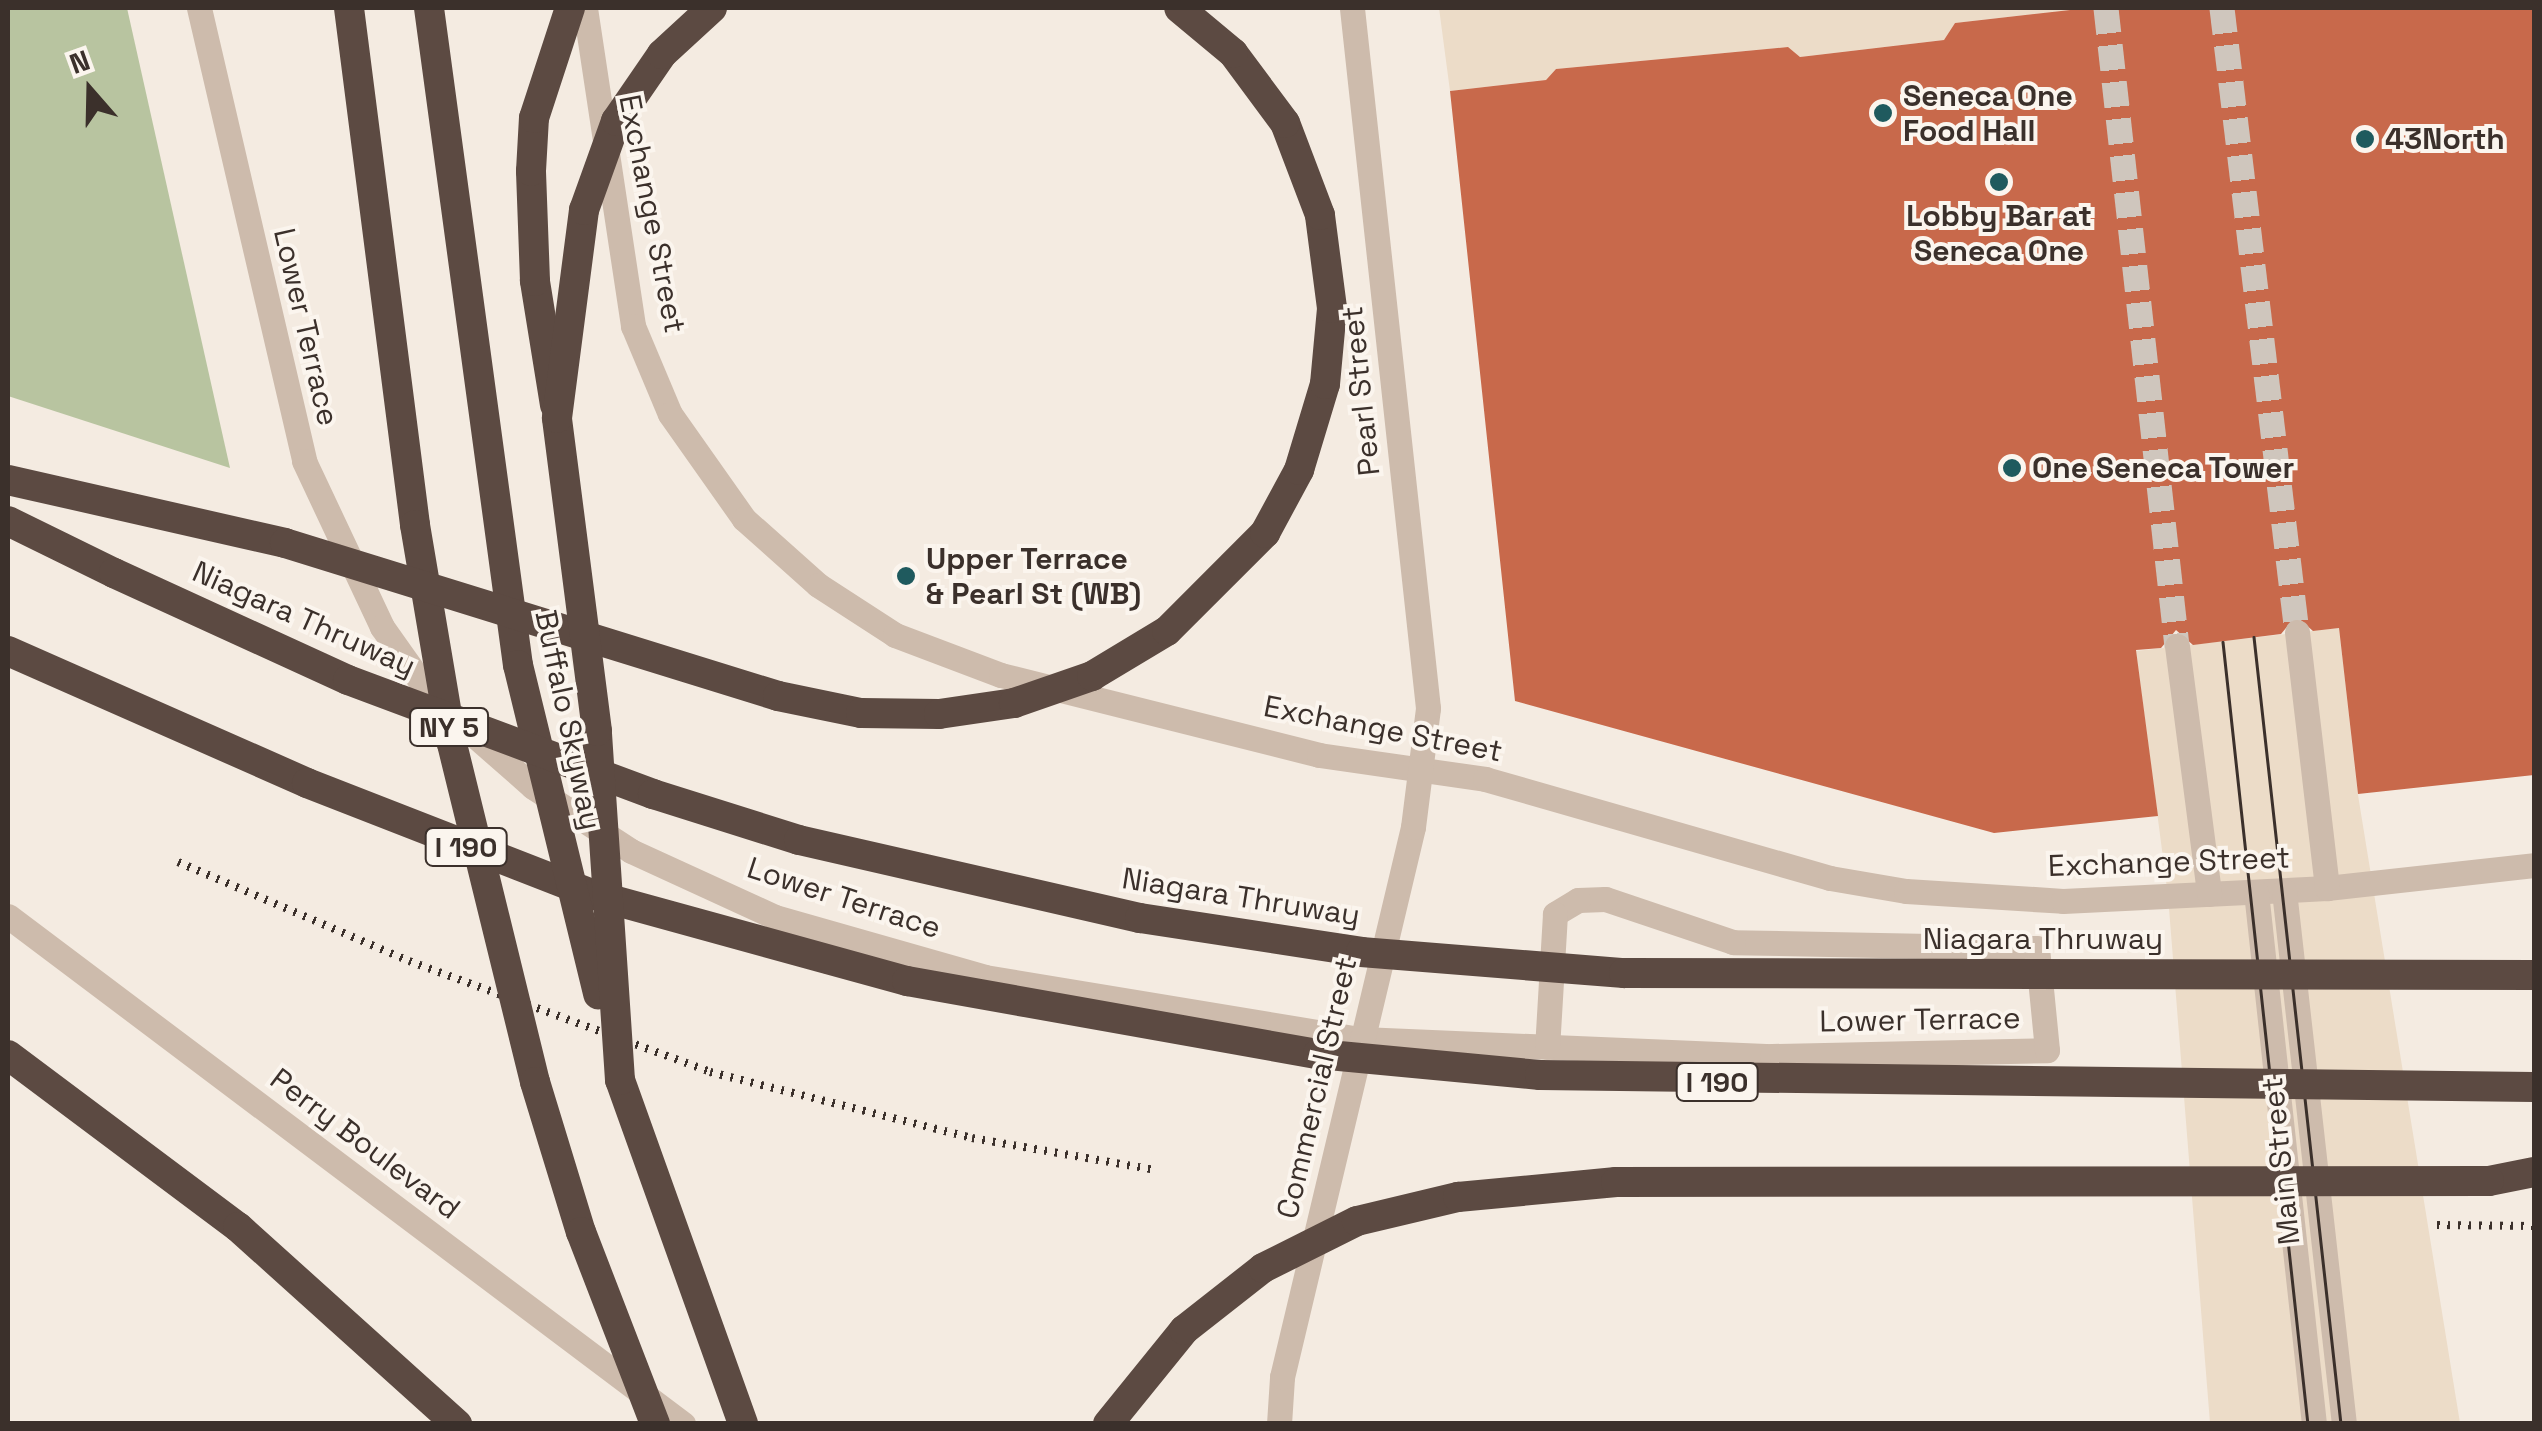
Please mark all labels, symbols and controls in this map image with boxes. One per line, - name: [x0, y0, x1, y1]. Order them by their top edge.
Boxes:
- north arrow: [40, 40, 140, 140]
- text: N: [65, 42, 95, 82]
- place label: Seneca One Food Hall: [1903, 78, 2073, 148]
- street label: Exchange Street: [611, 92, 693, 336]
- marker: Seneca One Food Hall: [1872, 102, 1894, 124]
- place label: 43North: [2385, 121, 2505, 157]
- marker: 43North: [2354, 128, 2376, 150]
- marker: Lobby Bar at Seneca One: [1988, 171, 2010, 193]
- place label: Lobby Bar at Seneca One: [1906, 198, 2092, 268]
- street label: Lower Terrace: [266, 225, 346, 429]
- street label: Pearl Street: [1334, 304, 1388, 478]
- place label: One Seneca Tower: [2032, 450, 2295, 486]
- marker: One Seneca Tower: [2001, 457, 2023, 479]
- place label: Upper Terrace & Pearl St (WB): [926, 541, 1141, 612]
- street label: Niagara Thruway: [187, 554, 421, 684]
- marker: Upper Terrace & Pearl St (WB): [895, 565, 917, 587]
- street label: Buffalo Skyway: [527, 607, 609, 833]
- street label: Exchange Street: [1261, 688, 1505, 770]
- road number: NY 5: [406, 704, 492, 750]
- road number: I 190: [424, 824, 508, 870]
- street label: Exchange Street: [2047, 840, 2291, 884]
- street label: Lower Terrace: [742, 850, 946, 946]
- street label: Niagara Thruway: [1119, 860, 1363, 934]
- street label: Niagara Thruway: [1922, 921, 2164, 957]
- street label: Commercial Street: [1269, 954, 1365, 1222]
- street label: Lower Terrace: [1819, 1000, 2021, 1040]
- road number: I 190: [1674, 1059, 1760, 1105]
- street label: Perry Boulevard: [263, 1061, 467, 1227]
- street label: Main Street: [2254, 1075, 2308, 1247]

